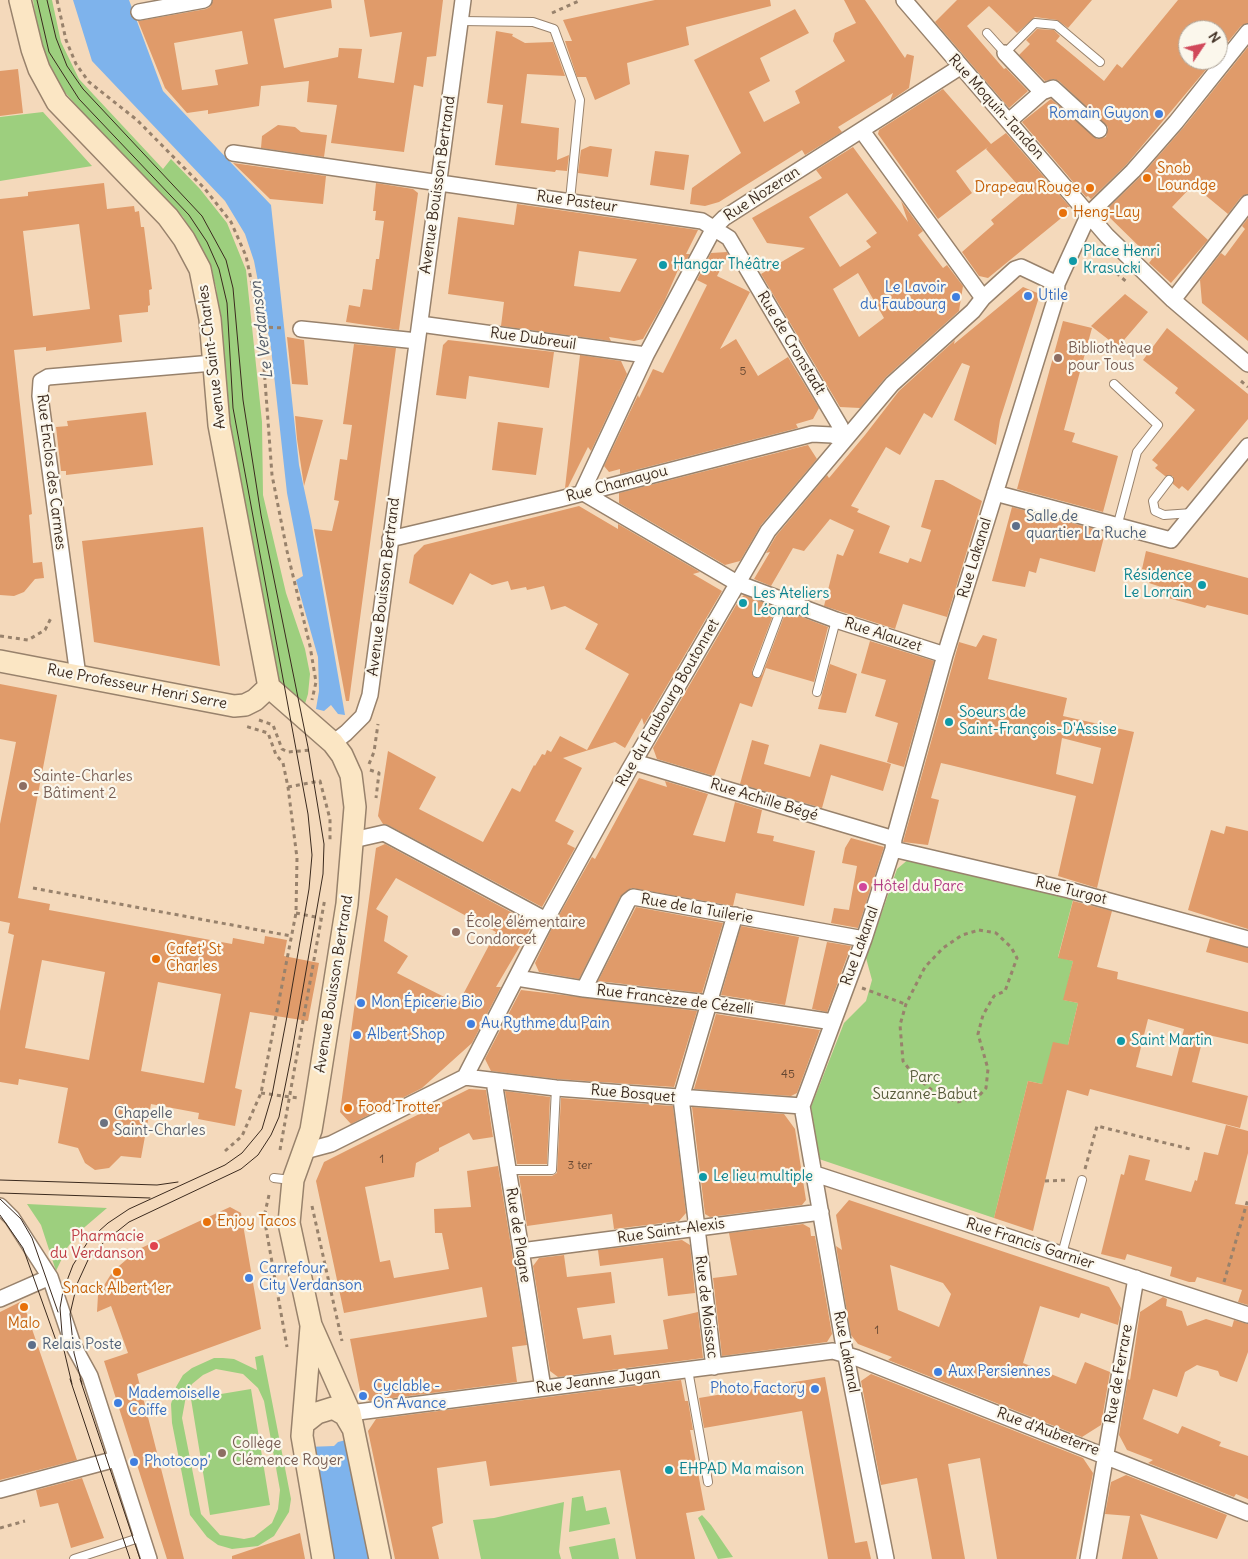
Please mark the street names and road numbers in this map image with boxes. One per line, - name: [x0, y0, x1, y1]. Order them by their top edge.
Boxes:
- street label: Rue Moquin-Tandon: [944, 51, 1048, 163]
- street label: Avenue Bouisson Bertrand: [417, 95, 459, 275]
- street label: Rue Nozeran: [721, 163, 803, 225]
- street label: Rue Pasteur: [535, 187, 619, 217]
- street label: Avenue Saint-Charles: [194, 284, 230, 430]
- street label: Rue de Cronstadt: [753, 288, 829, 398]
- street label: Rue Dubreuil: [489, 324, 577, 354]
- street label: Rue Enclos des Carmes: [33, 393, 69, 551]
- street label: Rue Chamayou: [564, 462, 670, 506]
- street label: Avenue Bouisson Bertrand: [364, 497, 404, 677]
- street label: Rue Lakanal: [954, 516, 996, 600]
- street label: Rue Alauzet: [842, 614, 924, 656]
- street label: Rue du Faubourg Boutonnet: [613, 616, 723, 790]
- street label: Rue Professeur Henri Serre: [46, 661, 228, 713]
- street label: Rue Achille Bégé: [708, 775, 820, 825]
- street label: Rue Turgot: [1033, 873, 1109, 909]
- street label: Rue de la Tuilerie: [639, 890, 755, 928]
- street label: Avenue Bouisson Bertrand: [311, 894, 357, 1074]
- street label: Rue Lakanal: [837, 904, 883, 988]
- street label: Rue Francèze de Cézelli: [596, 981, 754, 1019]
- street label: Rue Bosquet: [590, 1081, 676, 1107]
- street label: Rue de Plagne: [502, 1186, 534, 1284]
- street label: Rue Saint-Alexis: [616, 1215, 726, 1247]
- street label: Rue Francis Garnier: [963, 1215, 1097, 1273]
- street label: Rue de Moissac: [691, 1254, 721, 1360]
- street label: Rue Lakanal: [829, 1309, 863, 1395]
- street label: Rue de Ferrare: [1101, 1323, 1137, 1425]
- street label: Rue Jeanne Jugan: [535, 1364, 661, 1398]
- street label: Rue d'Aubeterre: [994, 1404, 1102, 1460]

